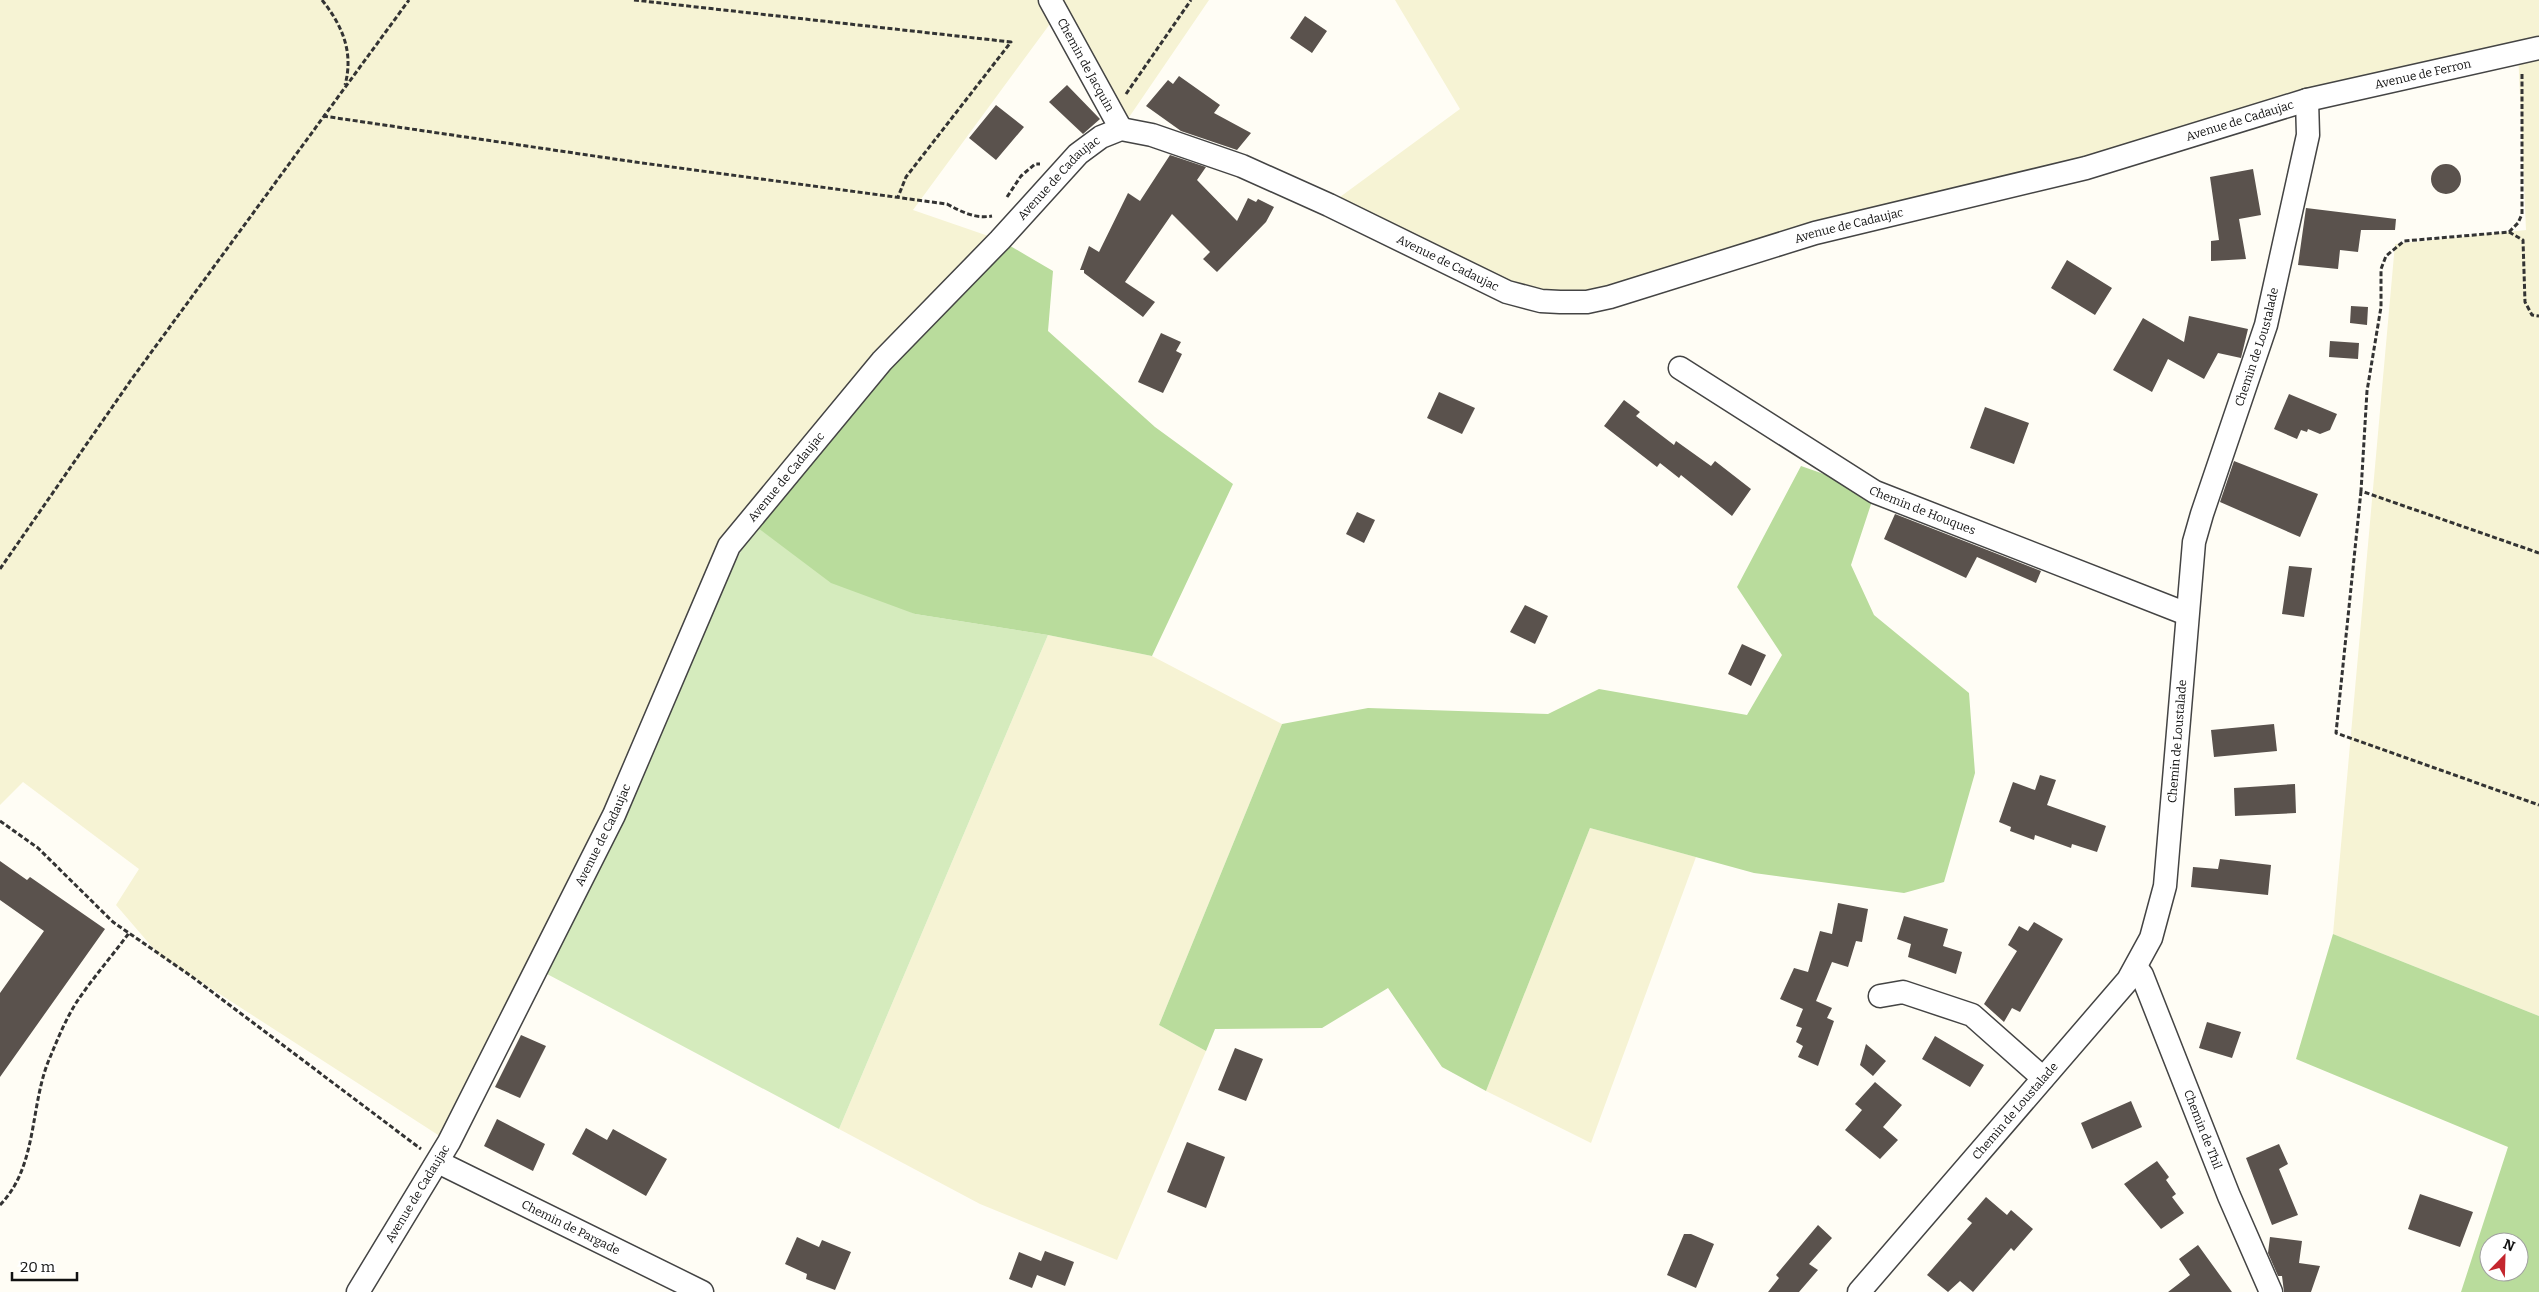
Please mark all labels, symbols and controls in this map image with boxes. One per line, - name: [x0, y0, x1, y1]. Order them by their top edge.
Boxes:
- street label: Chemin de Jacquin: [1054, 16, 1117, 114]
- street label: Avenue de Ferron: [2373, 56, 2473, 92]
- street label: Avenue de Cadaujac: [2184, 98, 2295, 144]
- street label: Avenue de Cadaujac: [1015, 133, 1103, 223]
- street label: Avenue de Cadaujac: [1793, 205, 1905, 246]
- street label: Avenue de Cadaujac: [1395, 232, 1501, 294]
- street label: Chemin de Loustalade: [2232, 286, 2281, 408]
- street label: Avenue de Cadaujac: [745, 429, 827, 524]
- street label: Chemin de Houques: [1867, 483, 1978, 538]
- street label: Chemin de Loustalade: [2165, 679, 2189, 803]
- street label: Avenue de Cadaujac: [572, 782, 633, 888]
- street label: Chemin de Loustalade: [1969, 1060, 2061, 1162]
- street label: Chemin de Thil: [2181, 1088, 2225, 1172]
- street label: Avenue de Cadaujac: [383, 1142, 453, 1245]
- street label: Chemin de Pargade: [519, 1197, 622, 1258]
- north arrow: [2479, 1232, 2529, 1282]
- text: N: [2501, 1236, 2517, 1256]
- scale bar: [12, 1250, 78, 1282]
- text: 20 m: [20, 1258, 56, 1276]

